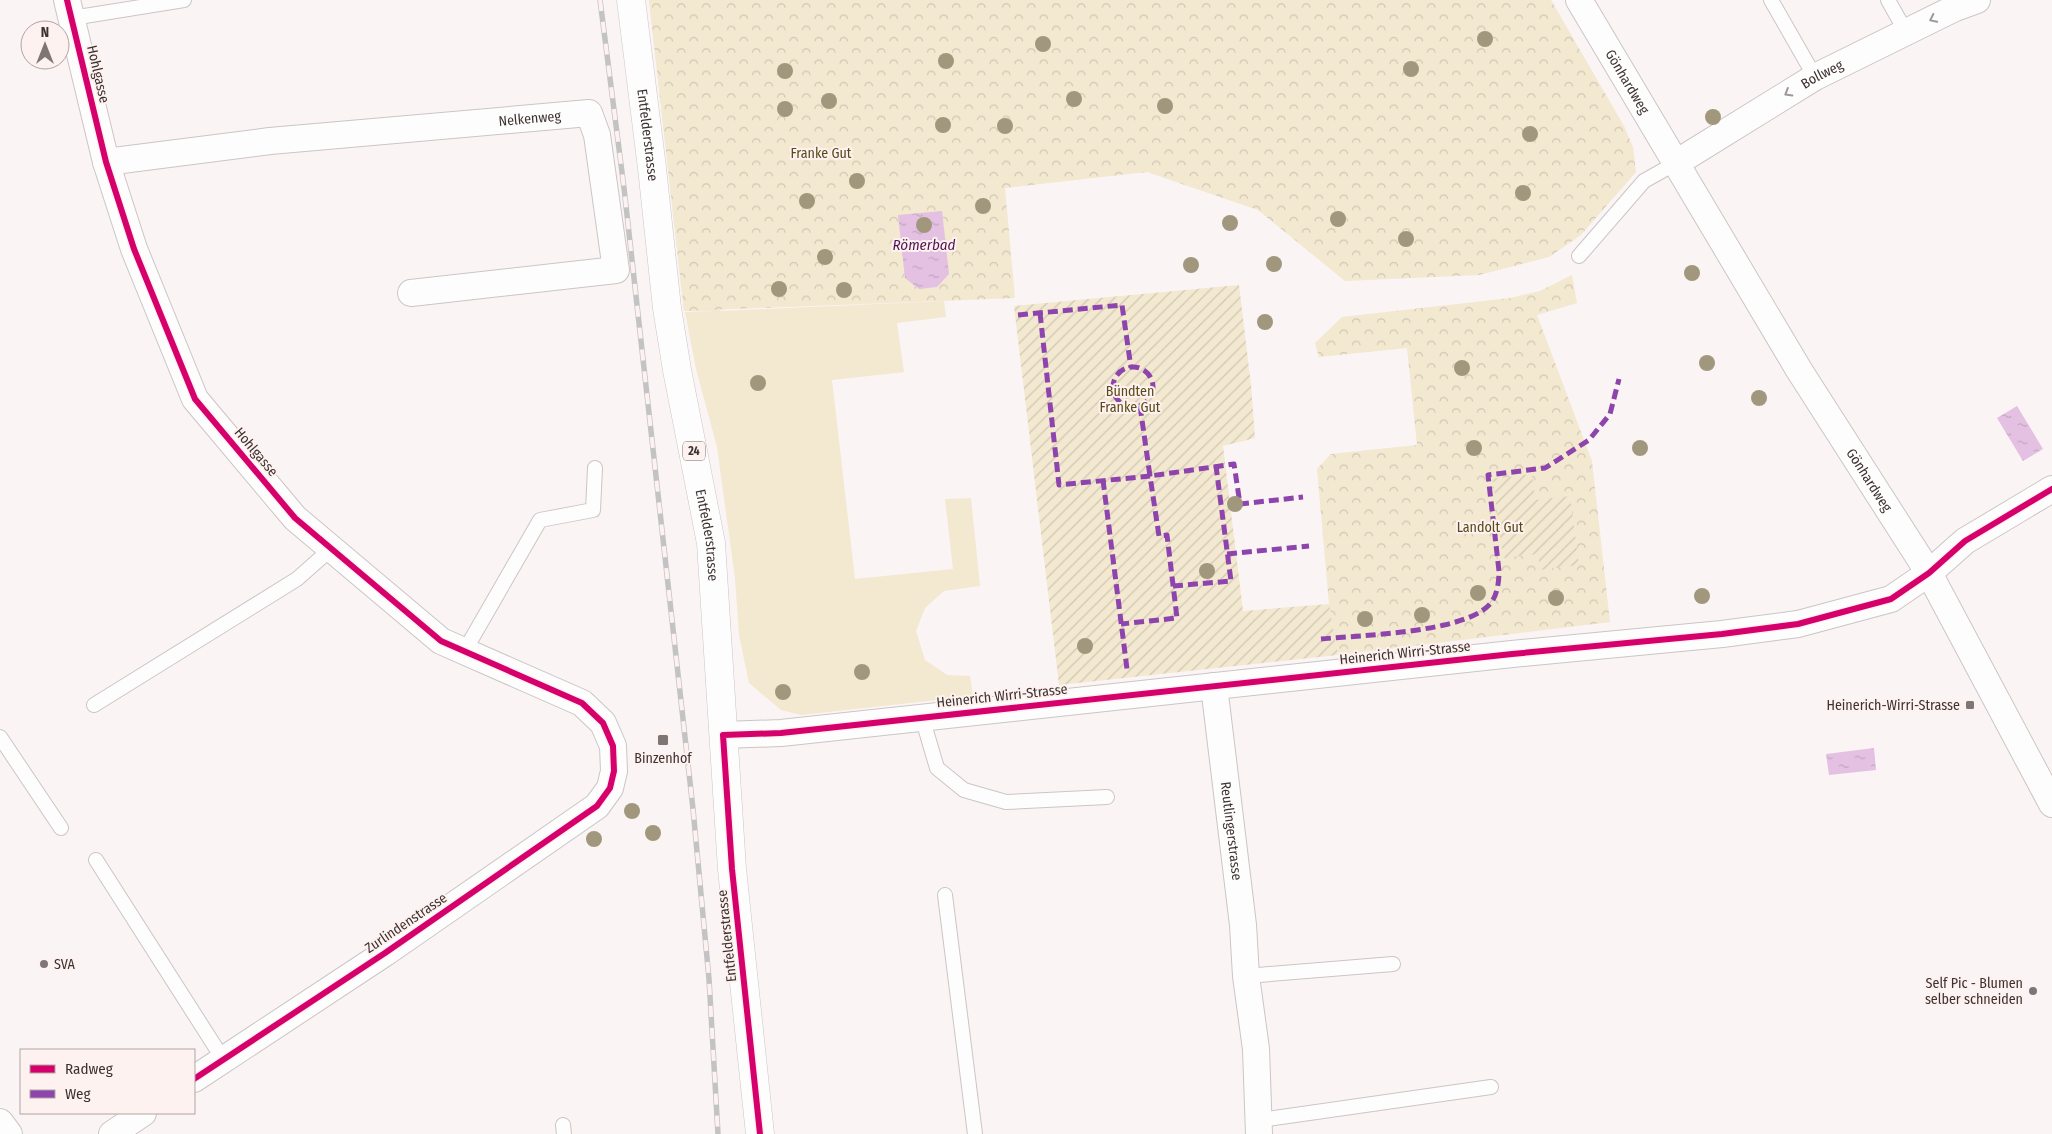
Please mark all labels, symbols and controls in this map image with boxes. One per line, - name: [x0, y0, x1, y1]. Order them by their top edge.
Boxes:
- one-way arrow: [1929, 13, 1938, 23]
- north arrow: [20, 20, 70, 70]
- text: N: [41, 24, 49, 41]
- street label: Hohlgasse: [83, 43, 113, 105]
- street label: Gönhardweg: [1602, 46, 1653, 117]
- street label: Bollweg: [1798, 56, 1846, 92]
- one-way arrow: [1785, 87, 1794, 97]
- street label: Entfelderstrasse: [634, 88, 662, 182]
- street label: Nelkenweg: [498, 107, 562, 129]
- park label: Franke Gut: [791, 145, 852, 162]
- water label: Römerbad: [892, 236, 956, 254]
- park label: Bündten Franke Gut: [1100, 383, 1161, 416]
- street label: Hohlgasse: [231, 424, 281, 480]
- road number: 24: [683, 442, 705, 461]
- street label: Gönhardweg: [1843, 445, 1896, 515]
- street label: Entfelderstrasse: [692, 488, 722, 582]
- park label: Landolt Gut: [1457, 519, 1524, 536]
- street label: Heinerich Wirri-Strasse: [1339, 638, 1471, 668]
- street label: Heinerich Wirri-Strasse: [936, 681, 1068, 711]
- place label: Heinerich-Wirri-Strasse: [1826, 697, 1960, 714]
- marker: Heinerich-Wirri-Strasse: [1964, 699, 1976, 711]
- marker: Binzenhof: [656, 733, 670, 747]
- place label: Binzenhof: [634, 750, 693, 767]
- street label: Reutlingerstrasse: [1217, 781, 1246, 881]
- street label: Zurlindenstrasse: [362, 889, 450, 957]
- street label: Entfelderstrasse: [714, 889, 740, 983]
- place label: SVA: [54, 956, 76, 973]
- marker: SVA: [38, 958, 50, 970]
- place label: Self Pic - Blumen selber schneiden: [1925, 975, 2023, 1008]
- marker: Self Pic - Blumen selber schneiden: [2027, 985, 2039, 997]
- legend: [20, 1049, 195, 1114]
- text: Radweg: [65, 1060, 113, 1078]
- text: Weg: [65, 1085, 91, 1103]

